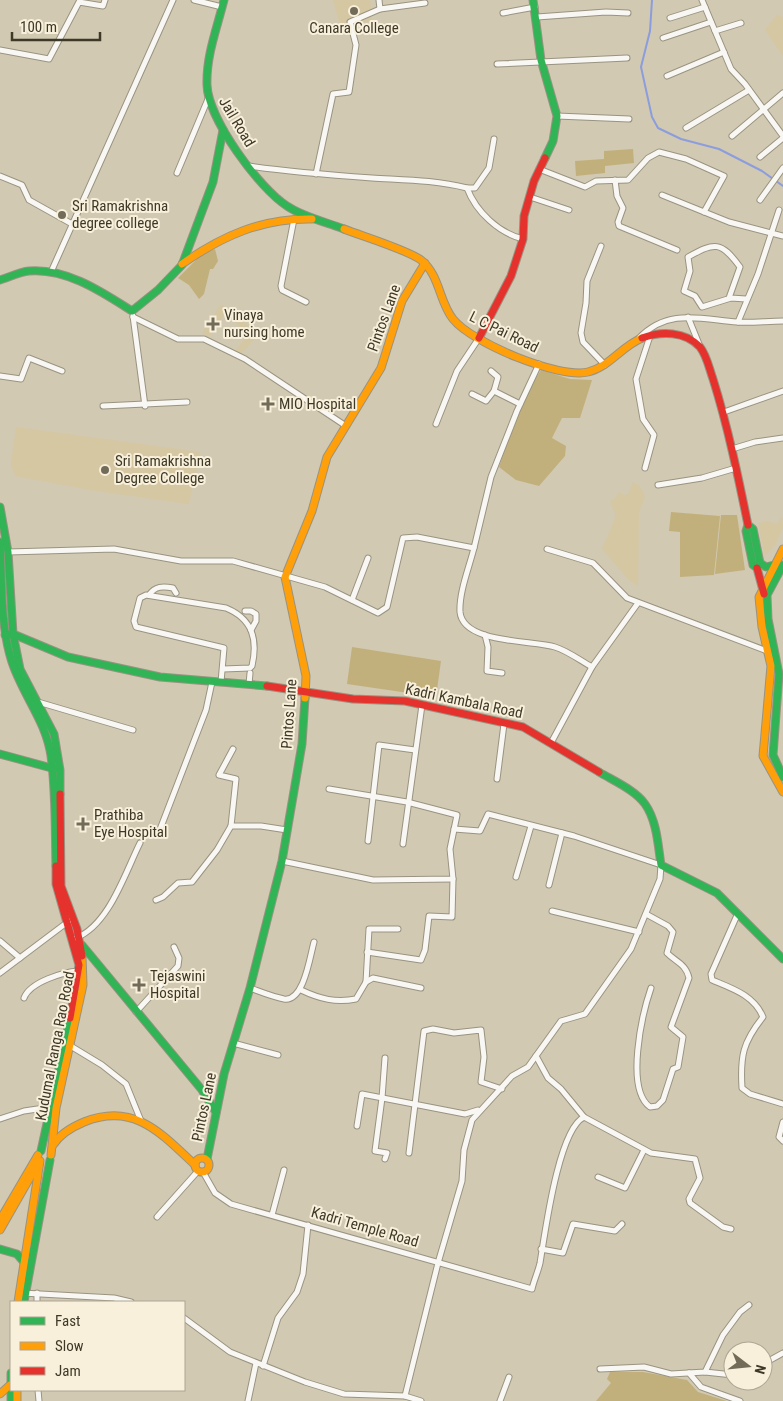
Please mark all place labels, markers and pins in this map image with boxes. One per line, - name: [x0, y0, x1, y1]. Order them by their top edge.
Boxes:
- marker: Canara College: [348, 5, 360, 17]
- place label: Canara College: [309, 19, 399, 37]
- place label: Sri Ramakrishna degree college: [72, 197, 168, 232]
- marker: Sri Ramakrishna degree college: [56, 209, 68, 221]
- place label: Vinaya nursing home: [224, 306, 305, 341]
- marker: Vinaya nursing home: [206, 317, 220, 331]
- place label: MIO Hospital: [279, 395, 356, 413]
- marker: MIO Hospital: [261, 397, 275, 411]
- place label: Sri Ramakrishna Degree College: [115, 452, 211, 487]
- marker: Sri Ramakrishna Degree College: [99, 464, 111, 476]
- place label: Prathiba Eye Hospital: [94, 806, 167, 841]
- marker: Prathiba Eye Hospital: [76, 817, 90, 831]
- place label: Tejaswini Hospital: [150, 967, 205, 1002]
- marker: Tejaswini Hospital: [132, 978, 146, 992]

